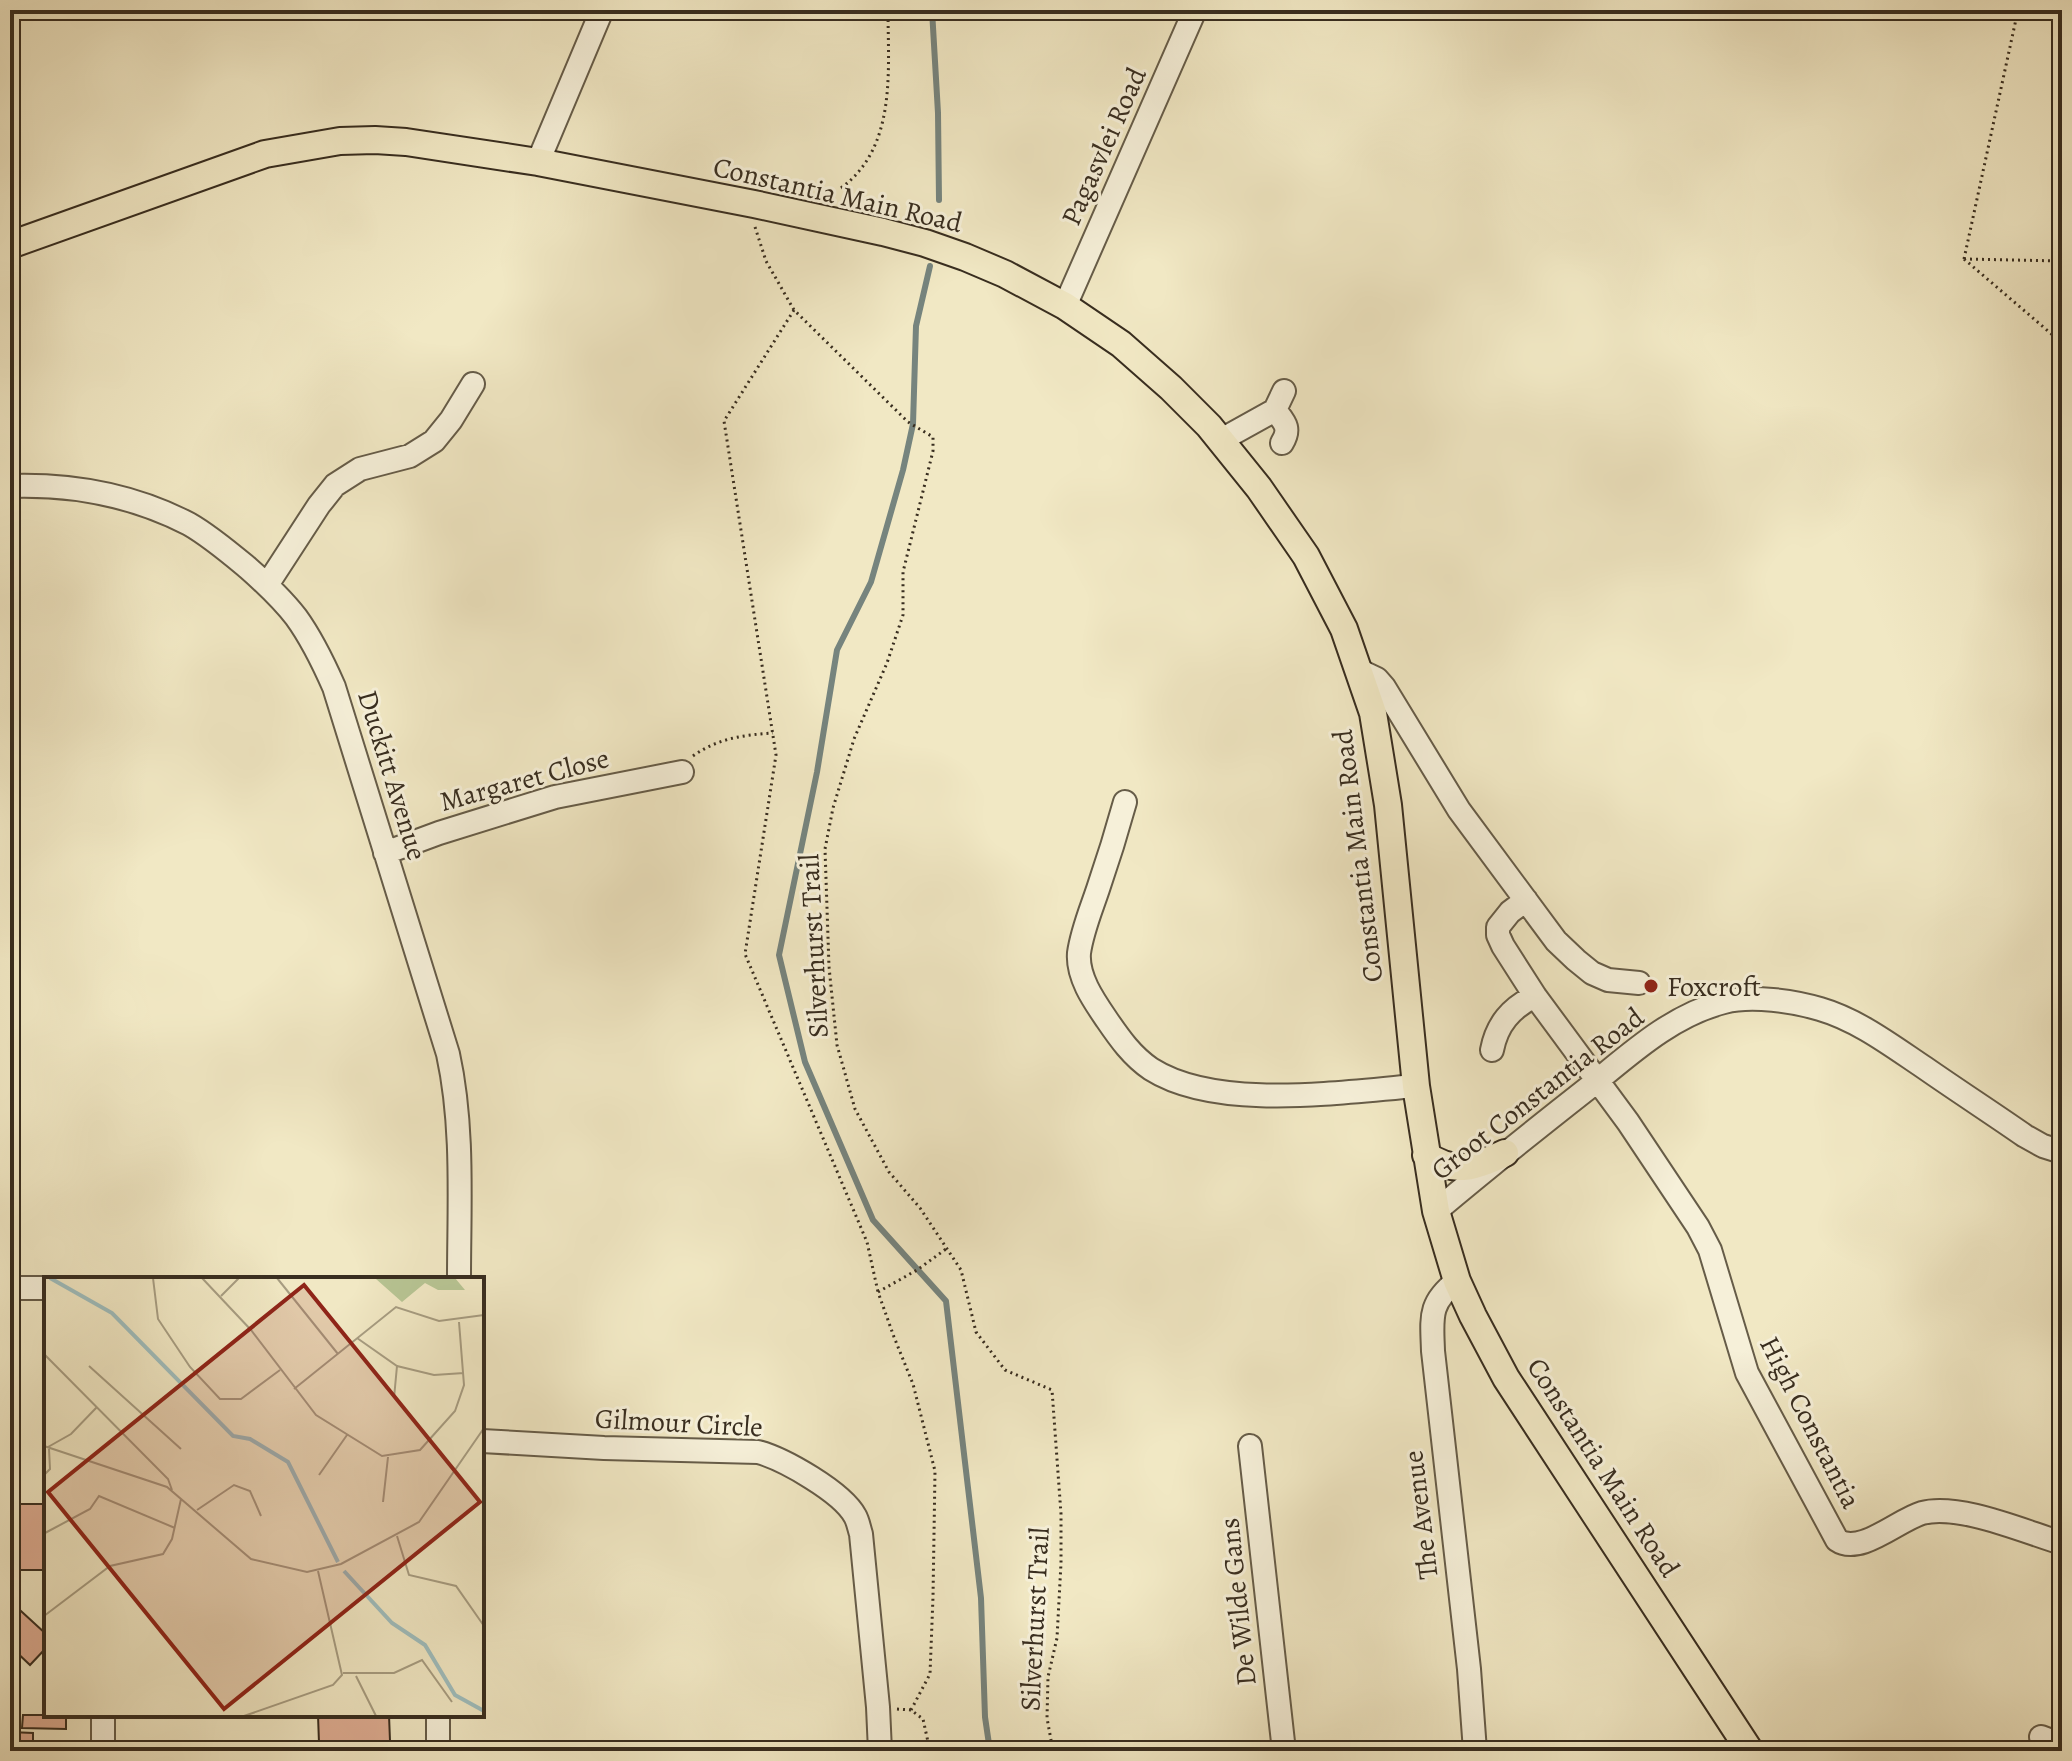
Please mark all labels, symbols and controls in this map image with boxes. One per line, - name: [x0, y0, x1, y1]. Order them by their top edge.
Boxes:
- street label: Pagasvlei Road: [1052, 60, 1156, 232]
- street label: Constantia Main Road: [710, 148, 967, 242]
- street label: Duckitt Avenue: [348, 686, 436, 865]
- street label: Constantia Main Road: [1324, 726, 1392, 984]
- street label: Margaret Close: [435, 739, 613, 821]
- street label: Silverhurst Trail: [790, 853, 838, 1039]
- place label: Foxcroft: [1667, 968, 1761, 1006]
- marker: Foxcroft: [1642, 977, 1660, 995]
- street label: Groot Constantia Road: [1423, 998, 1653, 1189]
- inset map: [44, 1277, 484, 1717]
- street label: High Constantia: [1750, 1330, 1870, 1515]
- street label: Constantia Main Road: [1518, 1351, 1689, 1585]
- street label: Gilmour Circle: [594, 1400, 764, 1446]
- street label: The Avenue: [1394, 1448, 1448, 1581]
- street label: De Wilde Gans: [1210, 1516, 1266, 1688]
- street label: Silverhurst Trail: [1011, 1526, 1059, 1712]

